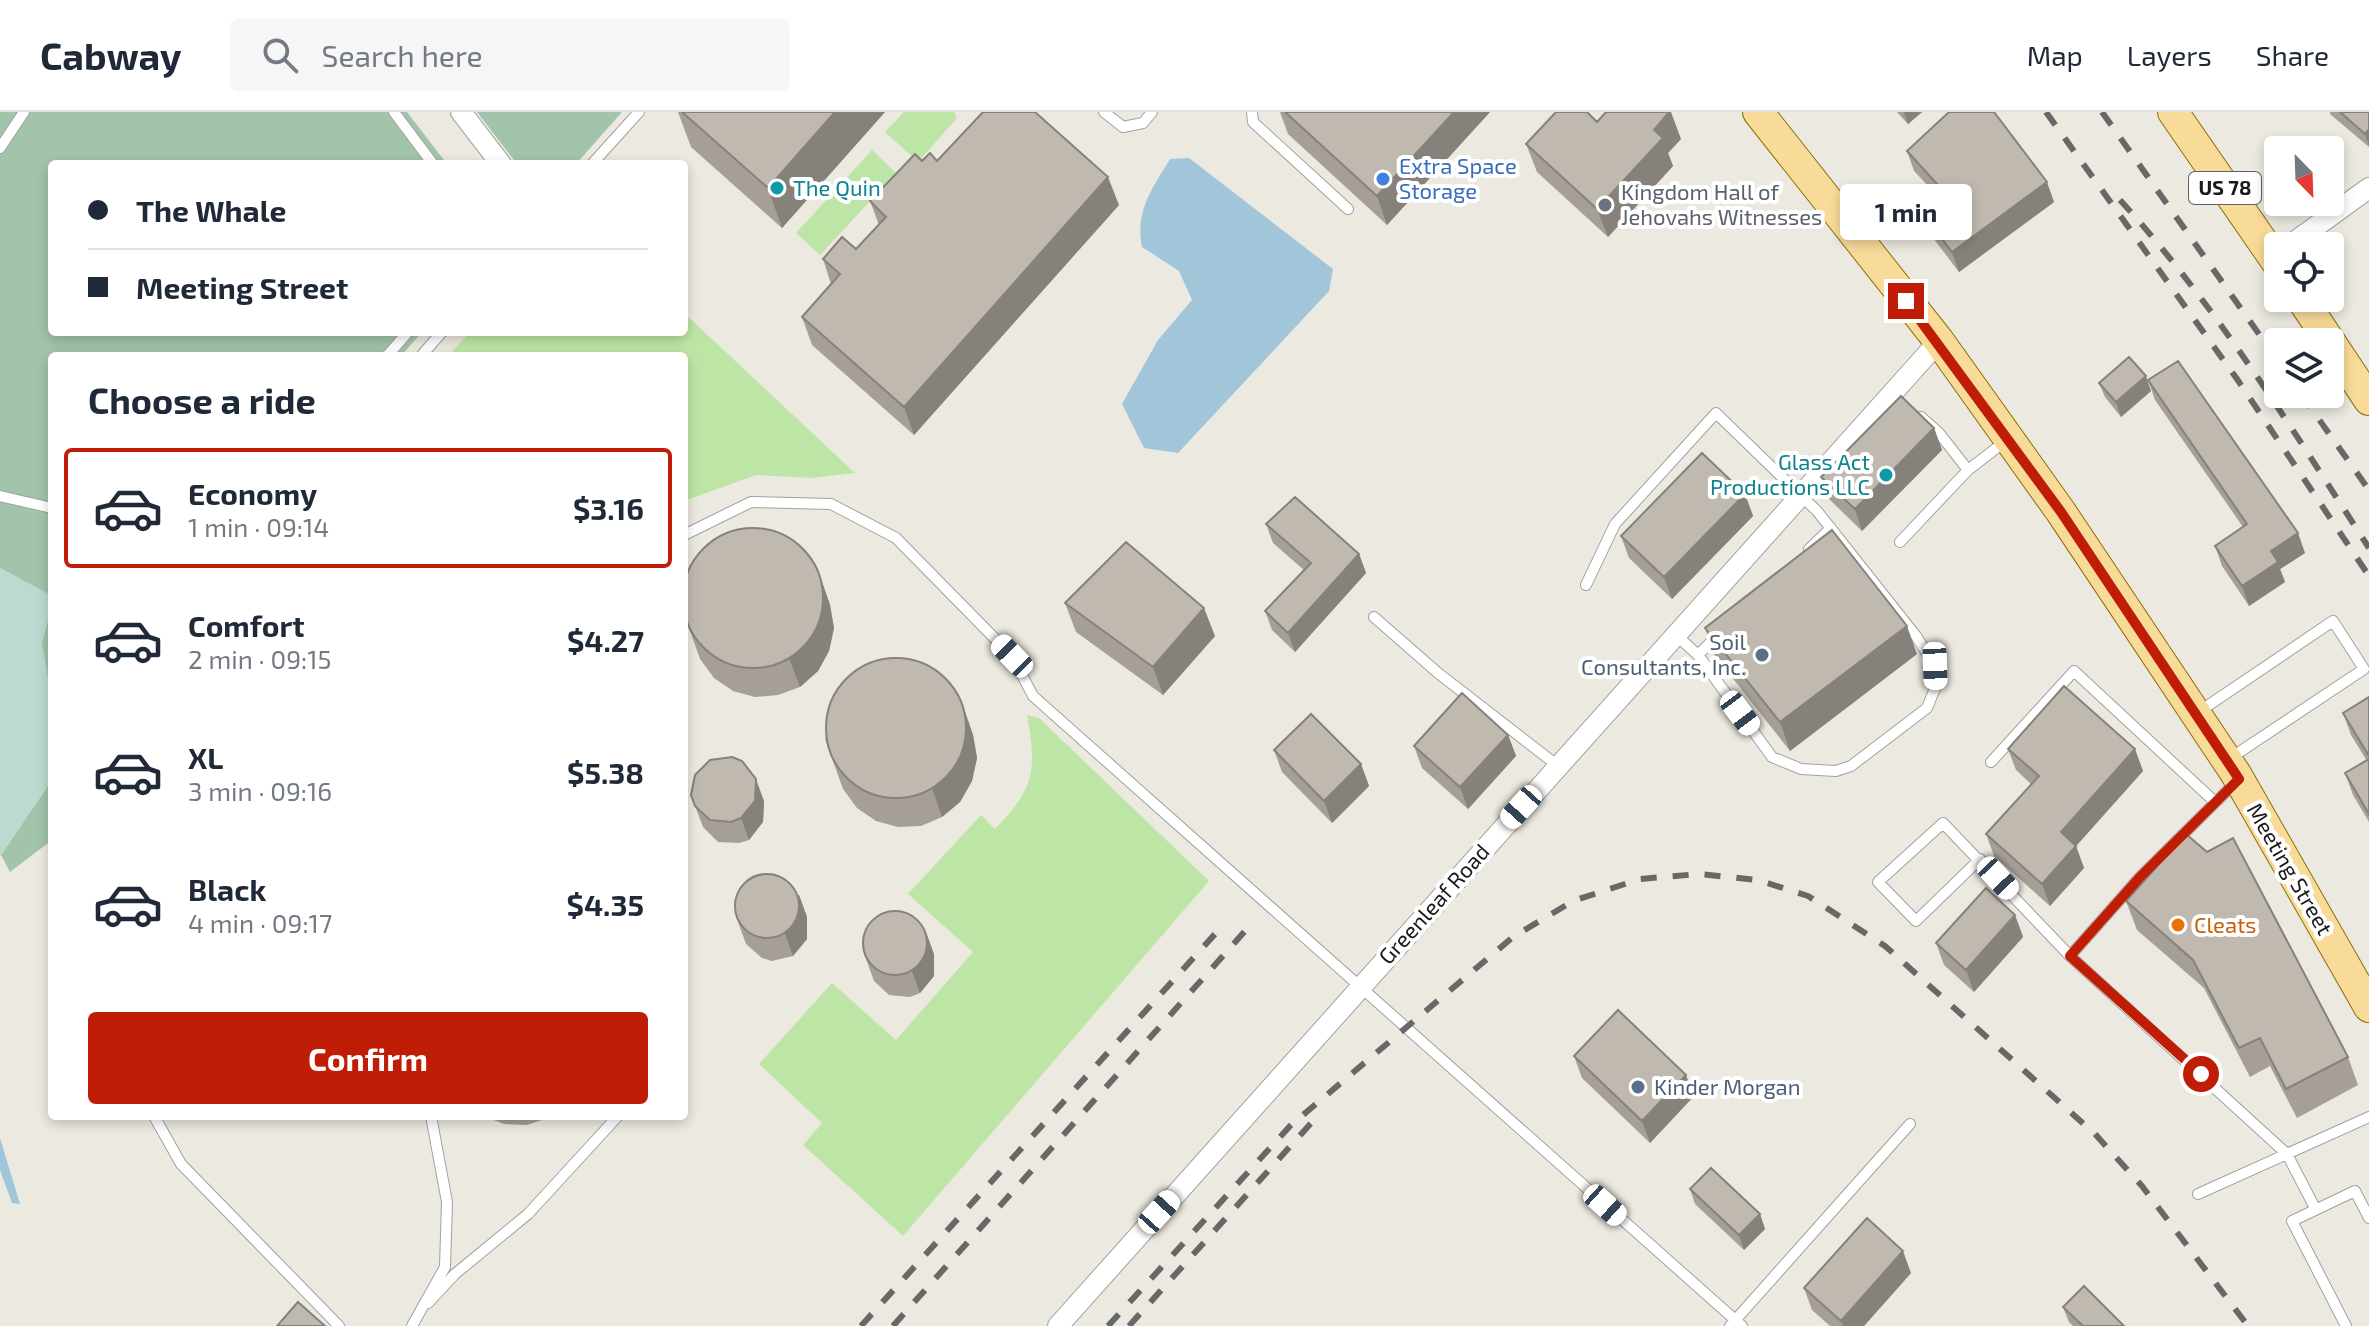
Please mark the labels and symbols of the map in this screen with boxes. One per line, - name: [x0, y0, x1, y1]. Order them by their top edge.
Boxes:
- north arrow: [2264, 136, 2344, 216]
- place label: Extra Space Storage: [1399, 152, 1517, 203]
- marker: Extra Space Storage: [1374, 170, 1392, 188]
- road number: US 78: [2189, 172, 2261, 204]
- place label: The Quin: [793, 174, 881, 201]
- place label: Kingdom Hall of Jehovahs Witnesses: [1621, 178, 1822, 229]
- marker: The Quin: [768, 179, 786, 197]
- callout: 1 min: [1840, 185, 1972, 241]
- marker: Kingdom Hall of Jehovahs Witnesses: [1596, 196, 1614, 214]
- route end: [1888, 283, 1924, 319]
- place label: Glass Act Productions LLC: [1710, 448, 1870, 499]
- marker: Glass Act Productions LLC: [1877, 466, 1895, 484]
- place label: Soil Consultants, Inc.: [1581, 628, 1746, 679]
- car: [987, 630, 1037, 682]
- car: [1922, 642, 1948, 690]
- marker: Soil Consultants, Inc.: [1753, 646, 1771, 664]
- car: [1716, 687, 1764, 739]
- car: [1496, 781, 1546, 833]
- street label: Meeting Street: [2243, 798, 2339, 939]
- street label: Greenleaf Road: [1373, 838, 1494, 969]
- car: [1973, 852, 2023, 904]
- place label: Cleats: [2194, 911, 2257, 937]
- marker: Cleats: [2169, 916, 2187, 934]
- route start: [2183, 1056, 2219, 1092]
- place label: Kinder Morgan: [1654, 1073, 1800, 1099]
- marker: Kinder Morgan: [1629, 1078, 1647, 1096]
- car: [1579, 1180, 1631, 1230]
- car: [1134, 1186, 1184, 1238]

